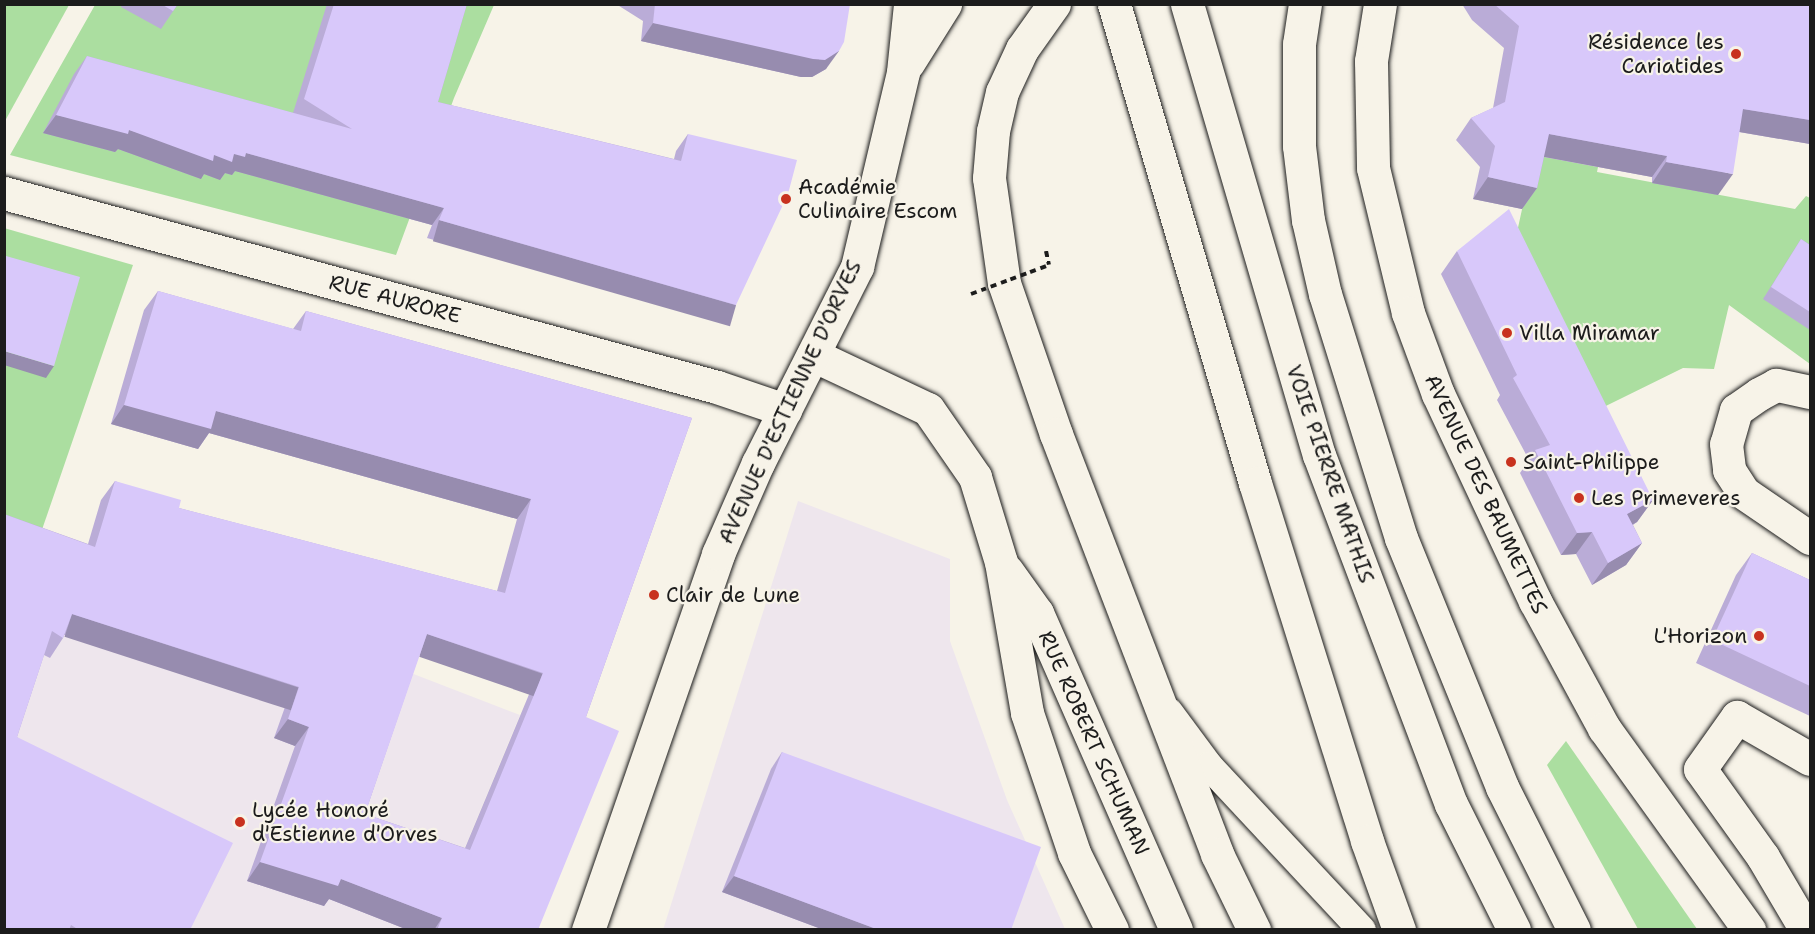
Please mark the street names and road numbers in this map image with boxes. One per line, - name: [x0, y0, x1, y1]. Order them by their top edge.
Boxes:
- street label: AVENUE D'ESTIENNE D'ORVES: [713, 256, 867, 548]
- street label: RUE AURORE: [326, 269, 464, 329]
- street label: VOIE PIERRE MATHIS: [1281, 362, 1379, 586]
- street label: AVENUE DES BAUMETTES: [1419, 370, 1553, 618]
- street label: RUE ROBERT SCHUMAN: [1033, 627, 1155, 859]

